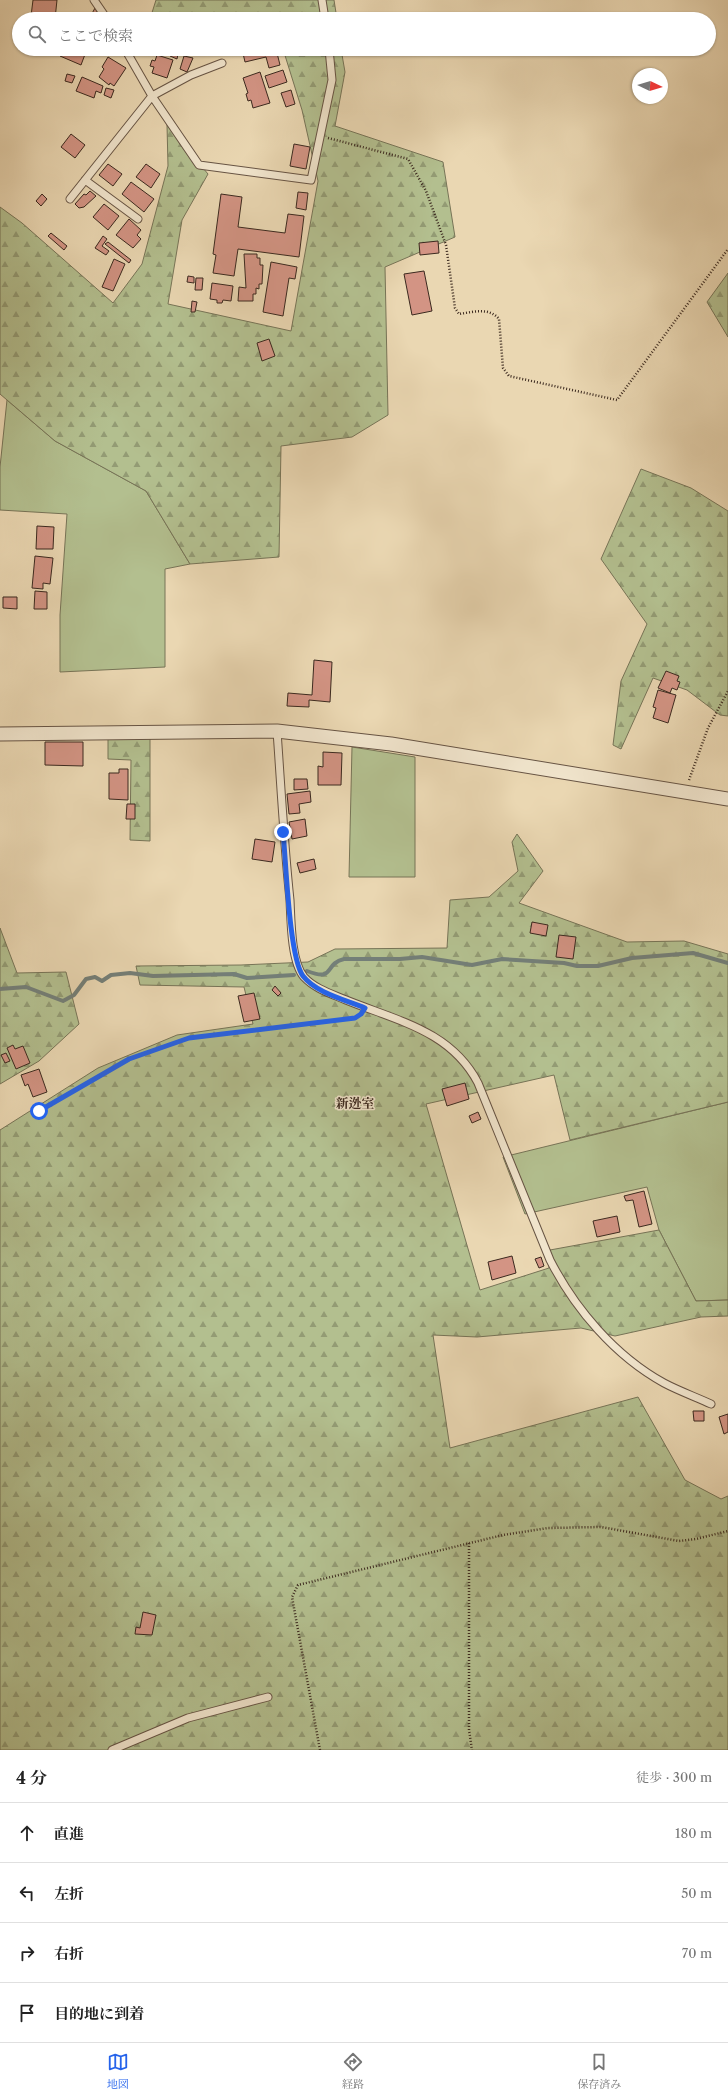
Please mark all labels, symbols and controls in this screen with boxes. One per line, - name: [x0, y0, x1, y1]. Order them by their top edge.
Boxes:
- search box: [12, 12, 716, 56]
- icon: search: [26, 23, 48, 45]
- text: ここで検索: [58, 26, 133, 45]
- north arrow: [632, 68, 668, 104]
- route end: [274, 823, 292, 841]
- district label: 新迯室: [335, 1095, 375, 1111]
- route start: [30, 1102, 48, 1120]
- text: 4 分: [16, 1768, 47, 1788]
- text: 徒歩 · 300 m: [636, 1769, 712, 1785]
- icon: ahead: [16, 1822, 38, 1844]
- text: 直進: [54, 1824, 84, 1843]
- text: 180 m: [675, 1825, 712, 1841]
- icon: left: [16, 1882, 38, 1904]
- text: 左折: [54, 1884, 84, 1903]
- text: 50 m: [681, 1885, 712, 1901]
- icon: right: [16, 1942, 38, 1964]
- text: 右折: [54, 1944, 84, 1963]
- text: 70 m: [682, 1945, 712, 1961]
- icon: arrive: [16, 2002, 38, 2024]
- text: 目的地に到着: [54, 2004, 144, 2023]
- tab: 地図: [107, 2051, 129, 2091]
- tab: 経路: [342, 2051, 364, 2091]
- tab: 保存済み: [577, 2051, 621, 2091]

